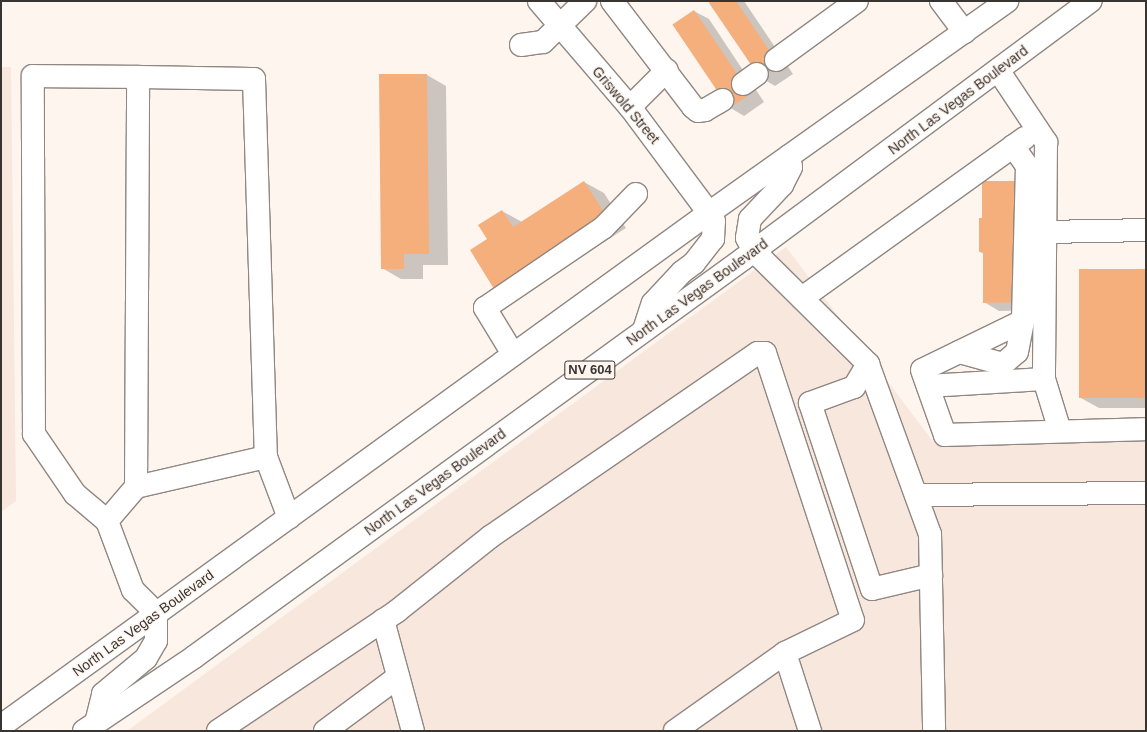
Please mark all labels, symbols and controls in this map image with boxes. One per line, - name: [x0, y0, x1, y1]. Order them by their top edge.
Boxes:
- street label: North Las Vegas Boulevard: [885, 42, 1031, 158]
- street label: Griswold Street: [589, 63, 663, 147]
- street label: North Las Vegas Boulevard: [623, 235, 771, 349]
- road number: NV 604: [564, 359, 616, 381]
- street label: North Las Vegas Boulevard: [361, 425, 509, 539]
- street label: North Las Vegas Boulevard: [69, 566, 217, 680]

